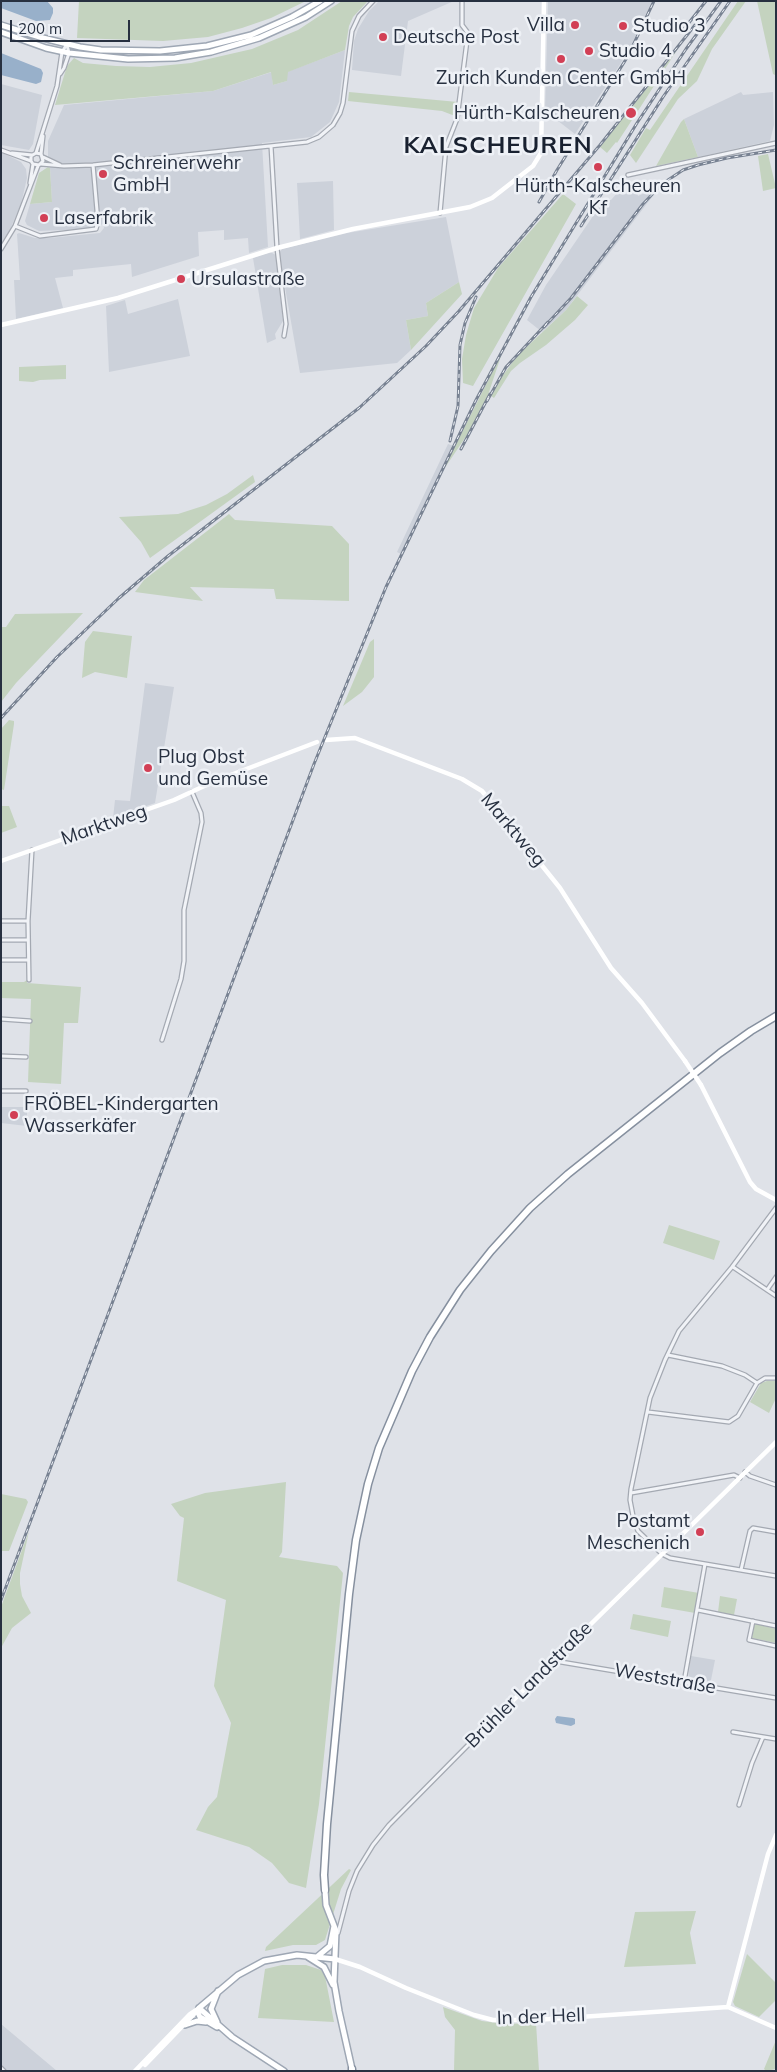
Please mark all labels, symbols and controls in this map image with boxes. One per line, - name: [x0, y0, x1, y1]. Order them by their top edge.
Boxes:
- scale bar: [12, 10, 132, 42]
- place label: Villa: [527, 14, 565, 36]
- place label: Studio 3: [633, 15, 706, 37]
- text: 200 m: [18, 19, 62, 38]
- marker: Villa: [569, 19, 581, 31]
- marker: Studio 3: [617, 20, 629, 32]
- place label: Deutsche Post: [393, 26, 519, 48]
- marker: Deutsche Post: [377, 31, 389, 43]
- place label: Studio 4: [599, 40, 672, 62]
- marker: Studio 4: [583, 45, 595, 57]
- marker: Zurich Kunden Center GmbH: [555, 53, 567, 65]
- place label: Zurich Kunden Center GmbH: [436, 67, 686, 89]
- place label: Hürth-Kalscheuren: [454, 102, 620, 124]
- marker: Hürth-Kalscheuren: [624, 106, 638, 120]
- district label: KALSCHEUREN: [402, 132, 594, 160]
- place label: Schreinerwehr GmbH: [113, 152, 241, 196]
- marker: Hürth-Kalscheuren Kf: [592, 161, 604, 173]
- marker: Schreinerwehr GmbH: [97, 168, 109, 180]
- place label: Hürth-Kalscheuren Kf: [515, 175, 681, 219]
- place label: Laserfabrik: [54, 207, 153, 229]
- marker: Laserfabrik: [38, 212, 50, 224]
- place label: Ursulastraße: [191, 268, 305, 290]
- marker: Ursulastraße: [175, 273, 187, 285]
- place label: Plug Obst und Gemüse: [158, 746, 268, 790]
- marker: Plug Obst und Gemüse: [142, 762, 154, 774]
- street label: Marktweg: [476, 789, 550, 871]
- street label: Marktweg: [58, 800, 150, 850]
- place label: FRÖBEL-Kindergarten Wasserkäfer: [24, 1093, 219, 1137]
- marker: FRÖBEL-Kindergarten Wasserkäfer: [8, 1109, 20, 1121]
- place label: Postamt Meschenich: [587, 1510, 690, 1554]
- marker: Postamt Meschenich: [694, 1526, 706, 1538]
- street label: Brühler Landstraße: [461, 1617, 597, 1753]
- street label: Weststraße: [612, 1659, 718, 1699]
- street label: In der Hell: [496, 2004, 586, 2030]

